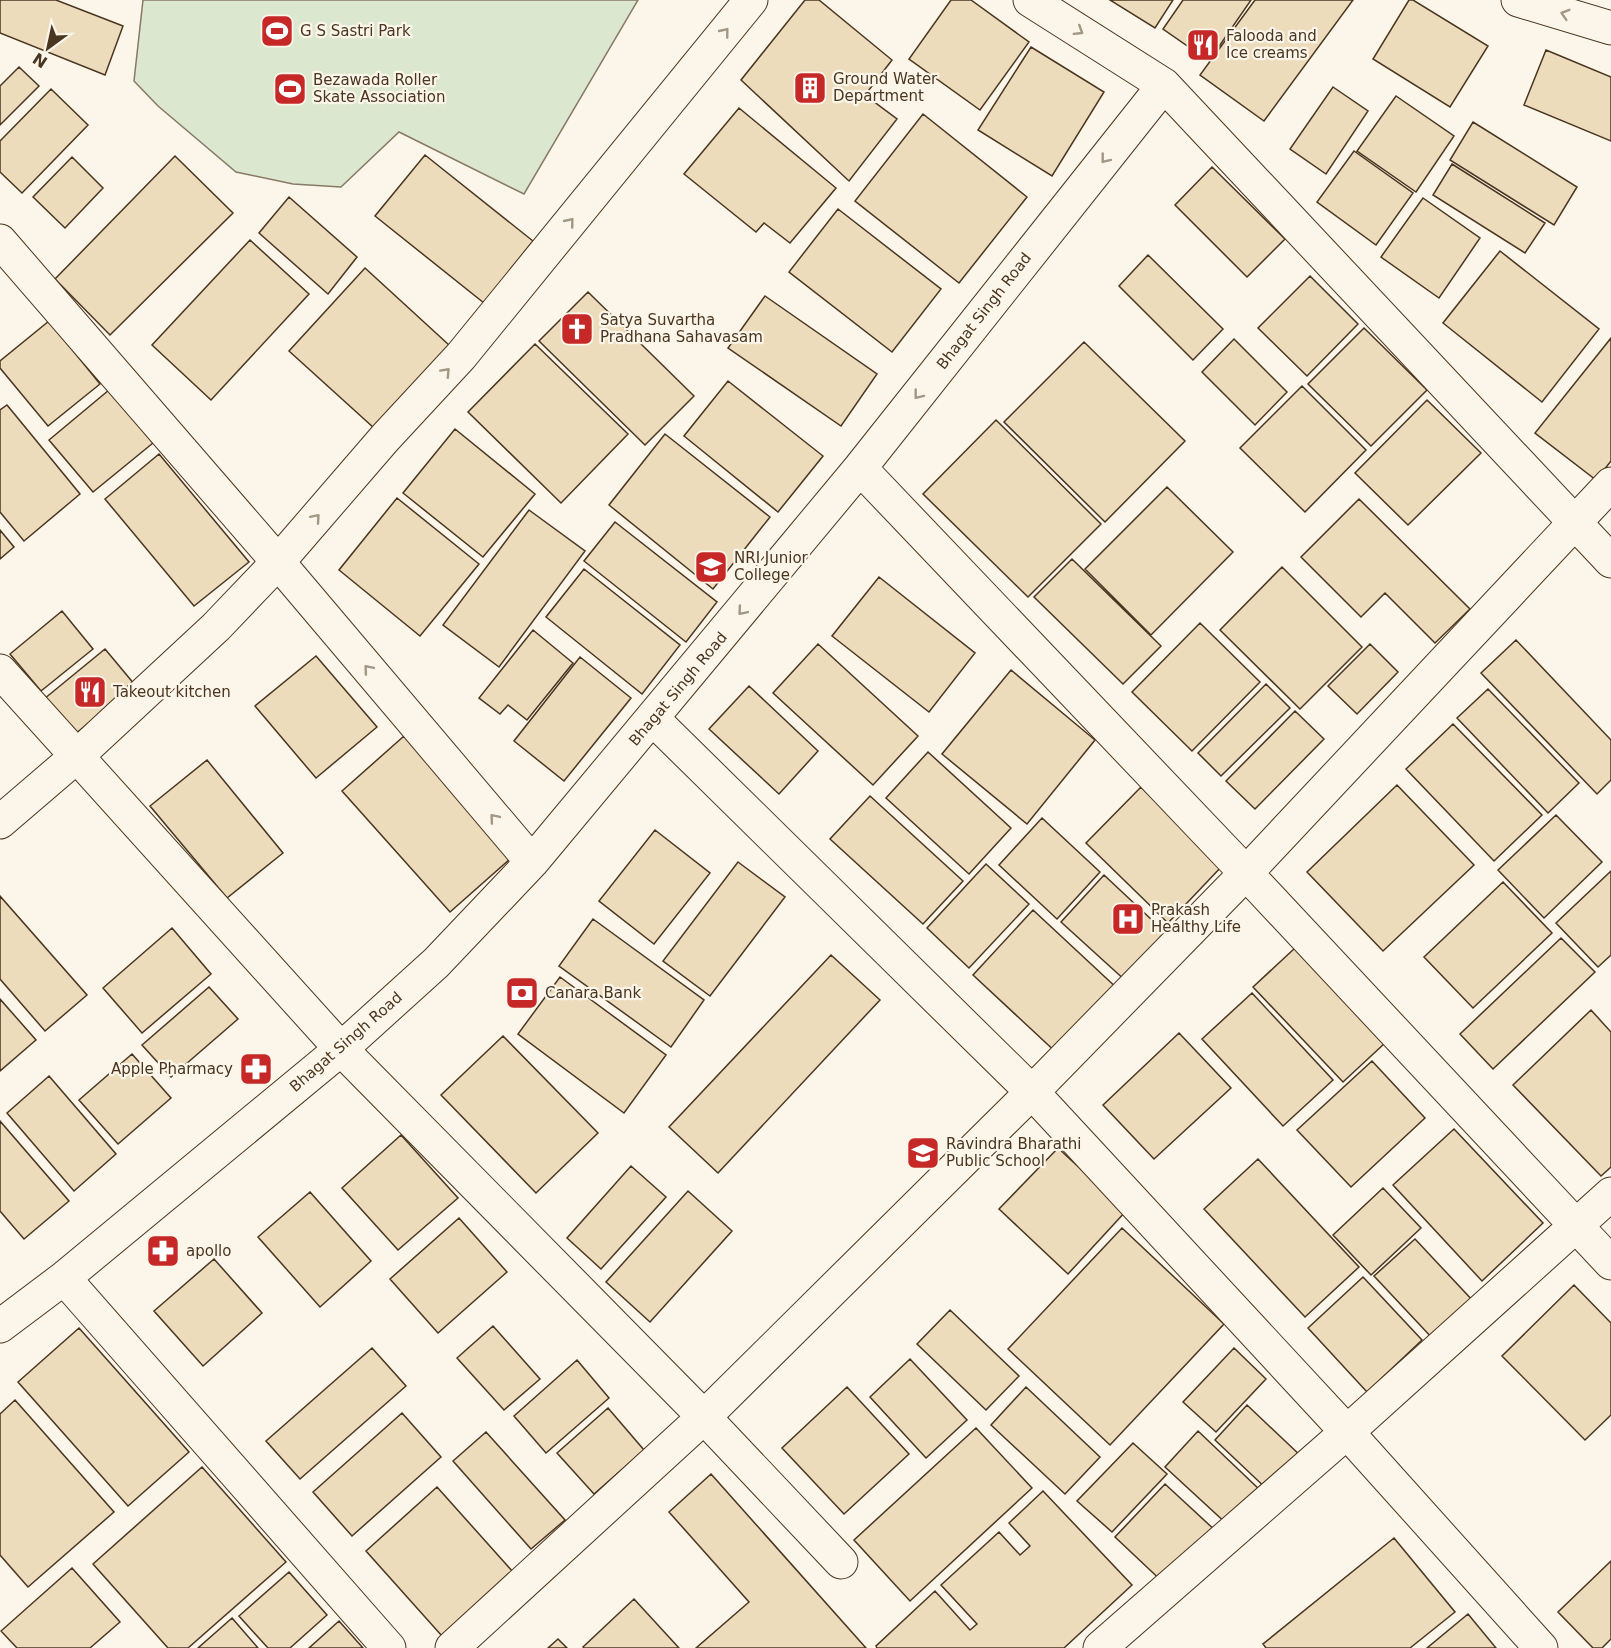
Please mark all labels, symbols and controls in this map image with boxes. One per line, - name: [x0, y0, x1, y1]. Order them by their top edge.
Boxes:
- one-way arrow: [1560, 9, 1571, 21]
- sports icon: G S Sastri Park: [259, 13, 295, 49]
- north arrow: [18, 18, 78, 78]
- place label: G S Sastri Park: [300, 22, 411, 40]
- one-way arrow: [1073, 24, 1083, 36]
- restaurant icon: Falooda and Ice creams: [1185, 27, 1221, 63]
- place label: Falooda and Ice creams: [1226, 27, 1317, 62]
- one-way arrow: [718, 28, 729, 39]
- text: N: [29, 49, 51, 72]
- building icon: Ground Water Department: [792, 70, 828, 106]
- place label: Ground Water Department: [833, 70, 938, 105]
- sports icon: Bezawada Roller Skate Association: [272, 71, 308, 107]
- place label: Bezawada Roller Skate Association: [313, 71, 445, 106]
- one-way arrow: [1101, 153, 1112, 164]
- one-way arrow: [562, 218, 573, 229]
- street label: Bhagat Singh Road: [933, 249, 1035, 373]
- church icon: Satya Suvartha Pradhana Sahavasam: [559, 311, 595, 347]
- place label: Satya Suvartha Pradhana Sahavasam: [600, 311, 763, 346]
- one-way arrow: [438, 369, 449, 380]
- one-way arrow: [915, 388, 926, 399]
- one-way arrow: [309, 514, 320, 525]
- school or university icon: NRI Junior College: [693, 549, 729, 585]
- place label: NRI Junior College: [734, 549, 809, 584]
- one-way arrow: [739, 604, 750, 615]
- street label: Bhagat Singh Road: [625, 628, 731, 750]
- one-way arrow: [364, 665, 375, 676]
- restaurant icon: Takeout kitchen: [72, 674, 108, 710]
- place label: Takeout kitchen: [112, 683, 231, 701]
- one-way arrow: [490, 814, 501, 825]
- hospital icon: Prakash Healthy Life: [1110, 901, 1146, 937]
- place label: Prakash Healthy Life: [1151, 901, 1241, 936]
- bank icon: Canara Bank: [504, 975, 540, 1011]
- place label: Canara Bank: [545, 984, 641, 1002]
- street label: Bhagat Singh Road: [286, 988, 406, 1096]
- pharmacy icon: Apple Pharmacy: [238, 1051, 274, 1087]
- place label: Apple Pharmacy: [111, 1060, 233, 1078]
- school or university icon: Ravindra Bharathi Public School: [905, 1135, 941, 1171]
- place label: Ravindra Bharathi Public School: [946, 1135, 1081, 1170]
- pharmacy icon: apollo: [145, 1233, 181, 1269]
- place label: apollo: [186, 1242, 231, 1260]

